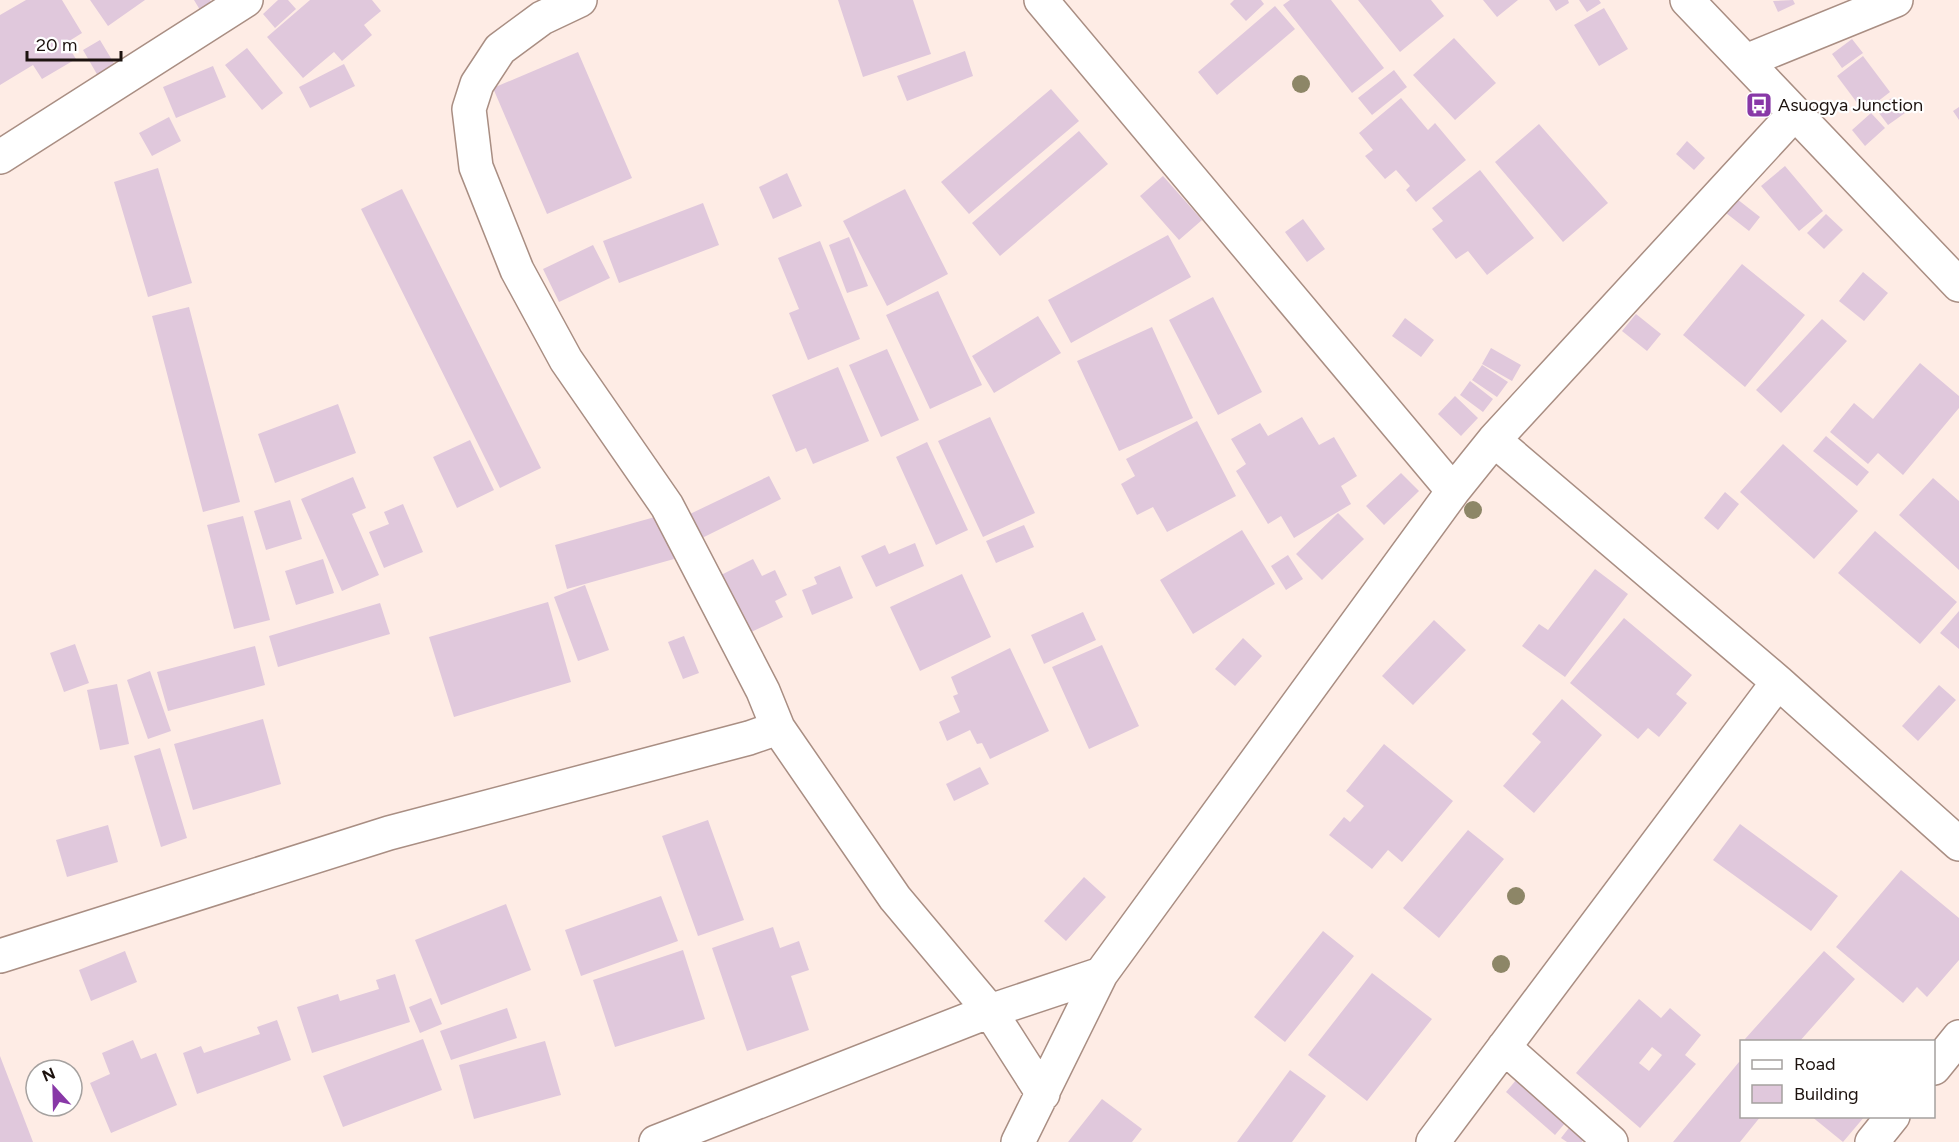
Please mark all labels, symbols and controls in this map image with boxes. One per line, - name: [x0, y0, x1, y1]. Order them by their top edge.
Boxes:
- scale bar: [27, 24, 122, 62]
- text: 20 m: [36, 34, 77, 56]
- bus stop icon: Asuogya Junction: [1744, 90, 1774, 120]
- place label: Asuogya Junction: [1778, 94, 1923, 116]
- legend: [1740, 1040, 1935, 1118]
- text: Road: [1794, 1053, 1835, 1075]
- north arrow: [24, 1058, 84, 1118]
- text: N: [39, 1063, 58, 1086]
- text: Building: [1794, 1083, 1859, 1105]

